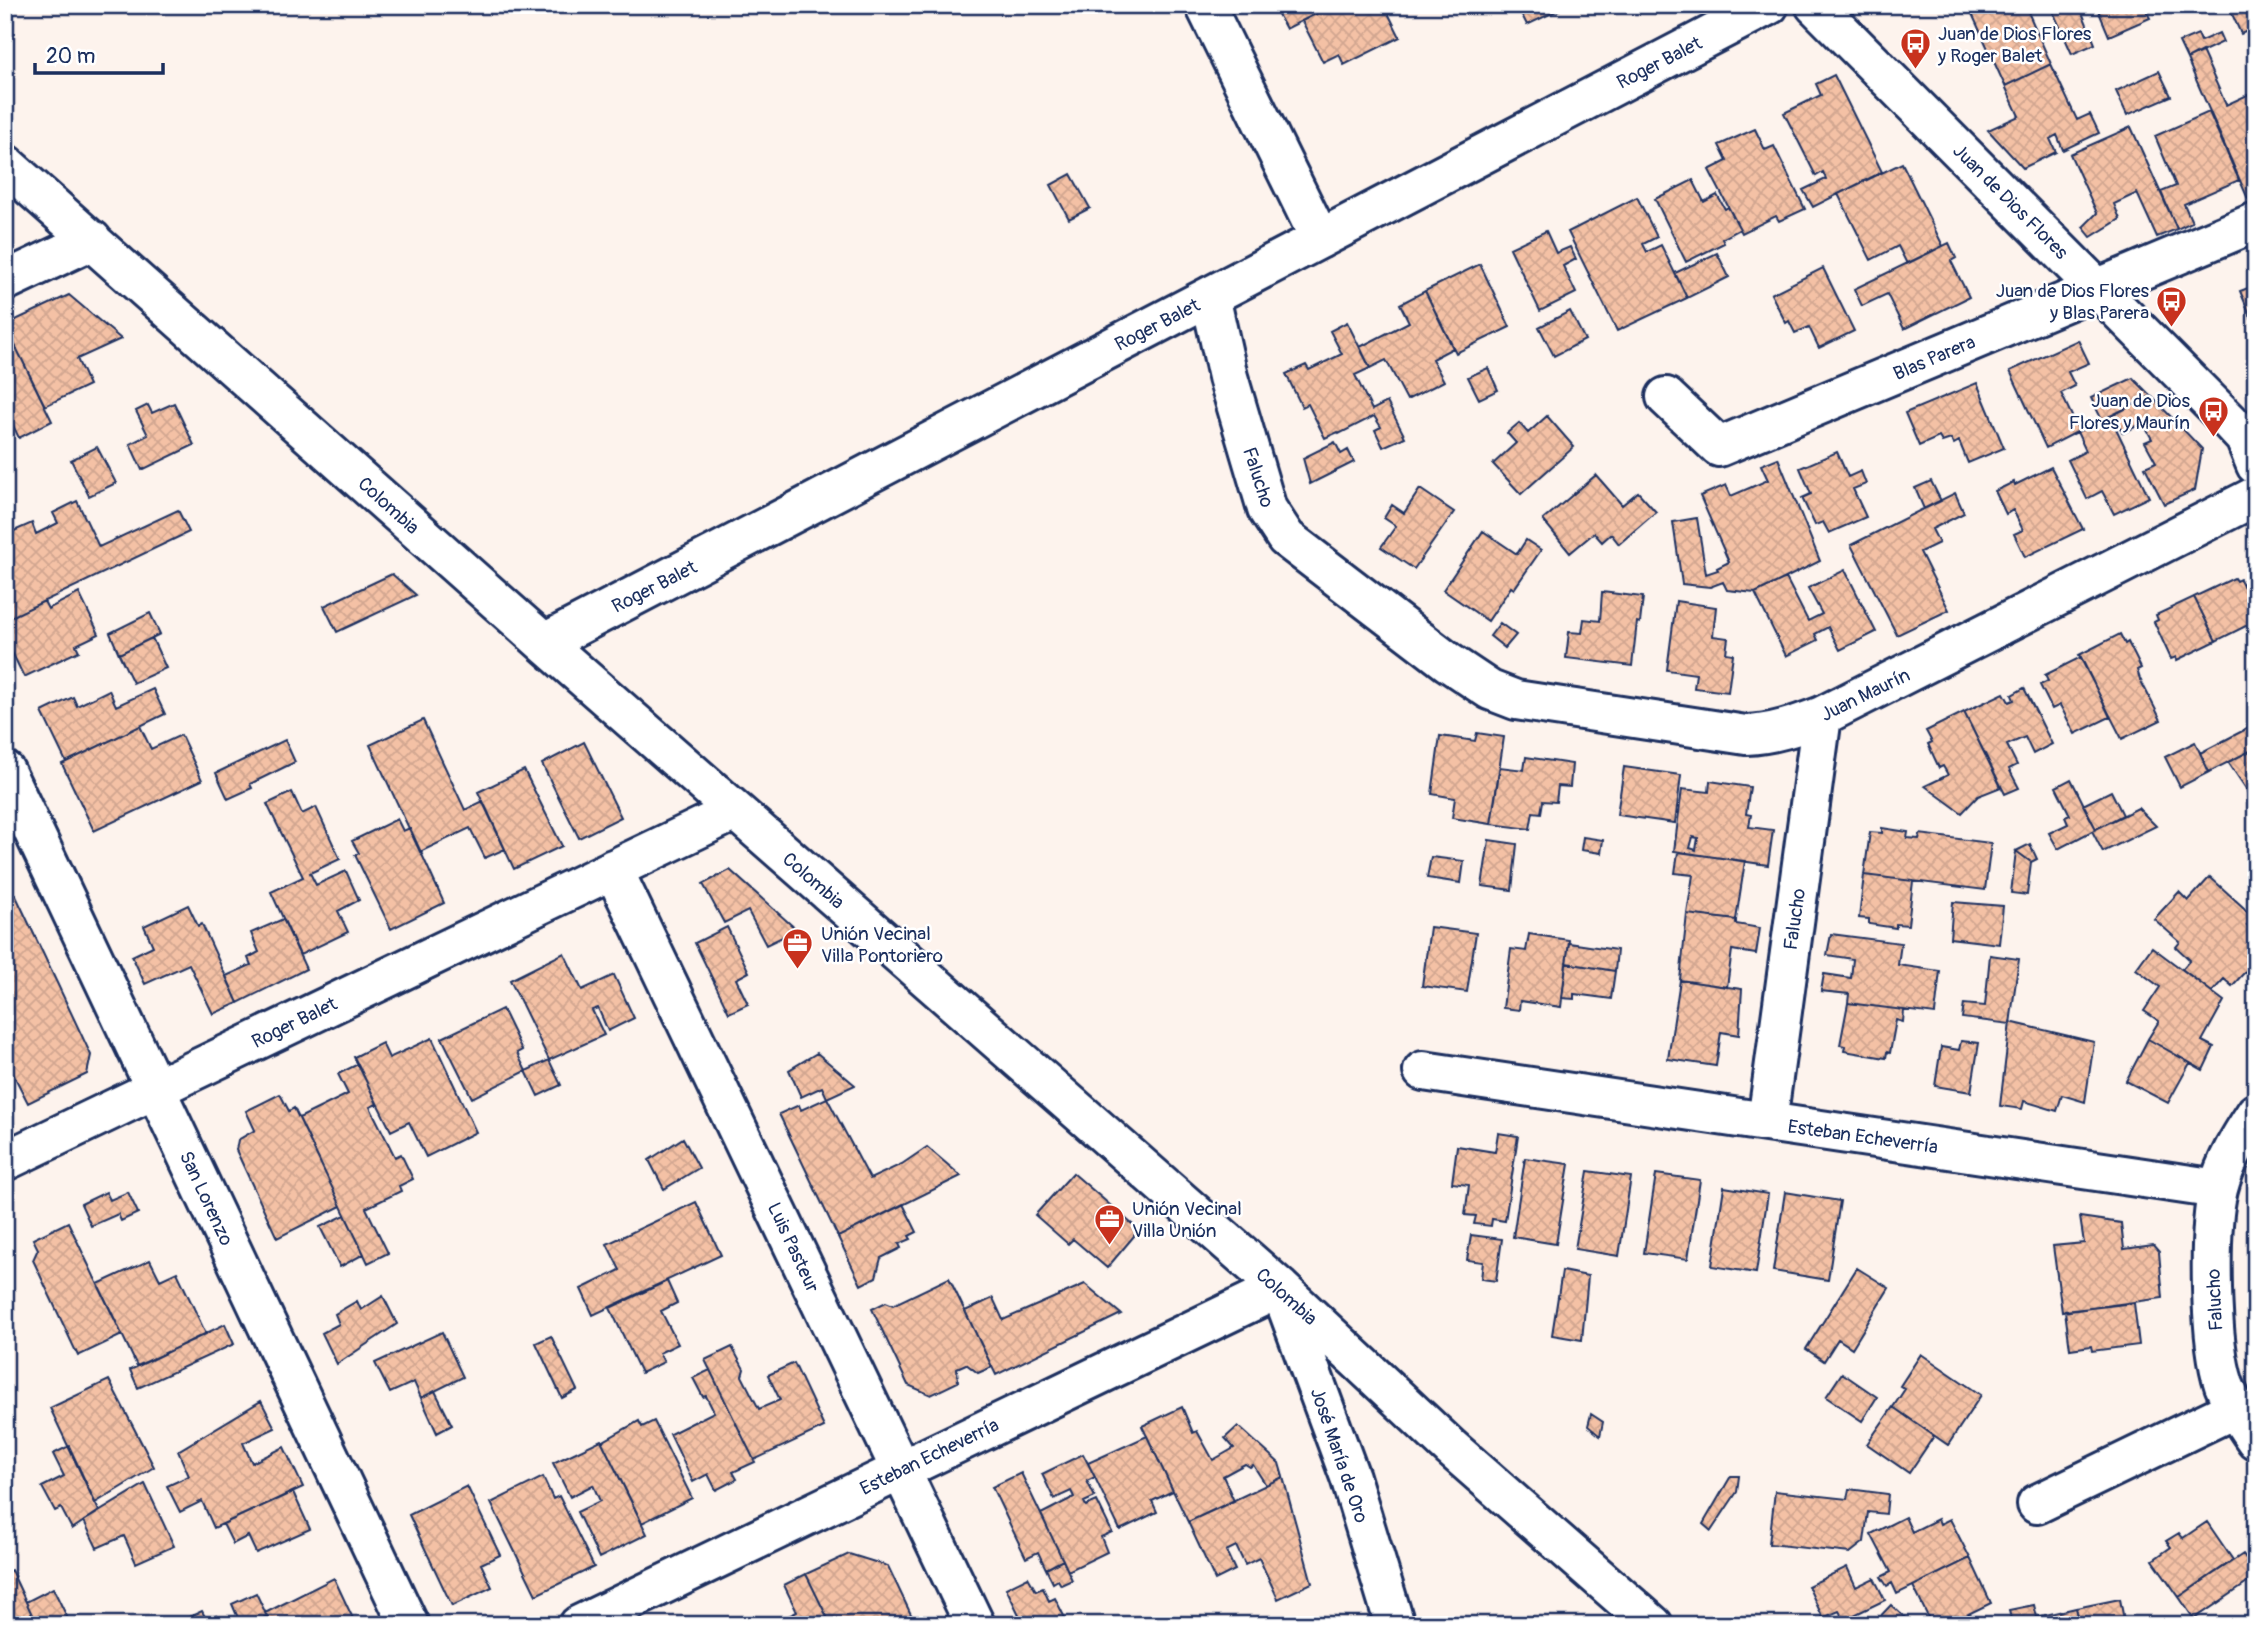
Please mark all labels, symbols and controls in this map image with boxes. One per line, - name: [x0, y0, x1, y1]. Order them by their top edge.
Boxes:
- place label: Juan de Dios Flores y Roger Balet: [1937, 22, 2092, 68]
- bus stop icon: Juan de Dios Flores y Roger Balet: [1898, 27, 1932, 71]
- street label: Roger Balet: [1613, 31, 1706, 95]
- scale bar: [35, 32, 163, 76]
- text: 20 m: [46, 43, 95, 70]
- street label: Juan de Dios Flores: [1948, 139, 2073, 265]
- place label: Juan de Dios Flores y Blas Parera: [1996, 279, 2149, 325]
- bus stop icon: Juan de Dios Flores y Blas Parera: [2155, 284, 2189, 328]
- street label: Roger Balet: [1111, 293, 1204, 357]
- street label: Blas Parera: [1890, 330, 1979, 386]
- place label: Juan de Dios Flores y Maurín: [2069, 389, 2190, 435]
- bus stop icon: Juan de Dios Flores y Maurín: [2196, 394, 2230, 438]
- street label: Falucho: [1237, 444, 1279, 510]
- street label: Colombia: [353, 472, 424, 540]
- street label: Roger Balet: [608, 555, 701, 619]
- street label: Juan Maurín: [1817, 663, 1914, 727]
- street label: Colombia: [777, 847, 849, 914]
- street label: Falucho: [1779, 887, 1811, 951]
- place label: Unión Vecinal Villa Pontoriero: [821, 922, 943, 968]
- office icon: Unión Vecinal Villa Pontoriero: [781, 927, 815, 971]
- street label: Roger Balet: [248, 992, 341, 1054]
- street label: Esteban Echeverría: [1786, 1115, 1940, 1159]
- street label: San Lorenzo: [174, 1147, 238, 1249]
- place label: Unión Vecinal Villa Unión: [1132, 1197, 1242, 1243]
- street label: Luis Pasteur: [762, 1199, 824, 1297]
- office icon: Unión Vecinal Villa Unión: [1092, 1202, 1126, 1246]
- street label: Colombia: [1251, 1263, 1322, 1331]
- street label: Falucho: [2201, 1268, 2229, 1332]
- street label: José María de Oro: [1305, 1385, 1373, 1526]
- street label: Esteban Echeverría: [856, 1413, 1003, 1501]

